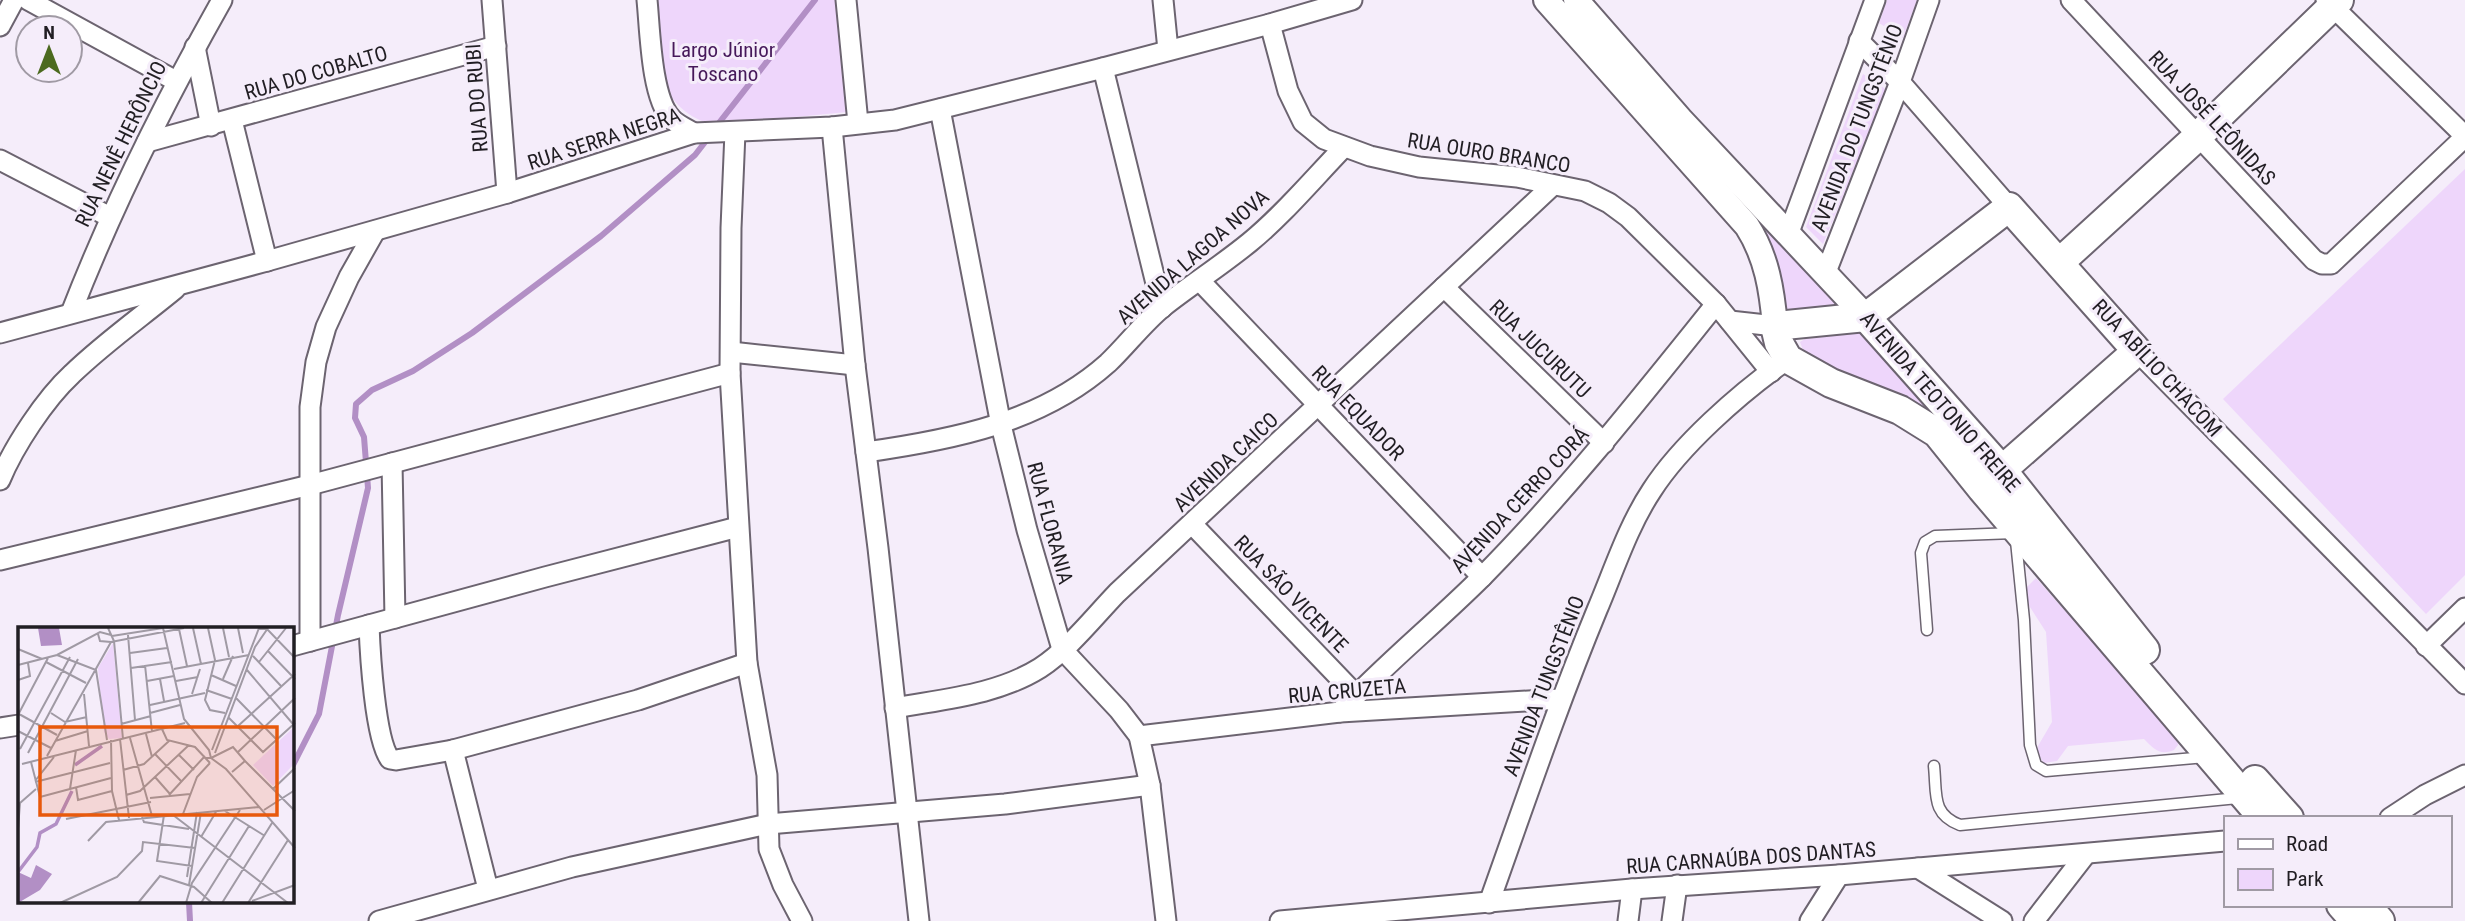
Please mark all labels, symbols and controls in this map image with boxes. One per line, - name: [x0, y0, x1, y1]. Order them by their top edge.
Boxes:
- north arrow: [14, 14, 84, 84]
- text: N: [43, 21, 55, 44]
- street label: AVENIDA DO TUNGSTÊNIO: [1806, 21, 1908, 235]
- park label: Largo Júnior Toscano: [671, 38, 775, 86]
- street label: RUA DO COBALTO: [242, 41, 390, 105]
- street label: RUA DO RUBI: [461, 43, 493, 153]
- street label: RUA JOSÉ LEÔNIDAS: [2144, 46, 2280, 190]
- street label: RUA NENÊ HERÔNCIO: [70, 57, 172, 231]
- street label: RUA SERRA NEGRA: [525, 103, 683, 175]
- street label: RUA OURO BRANCO: [1406, 128, 1572, 178]
- street label: AVENIDA LAGOA NOVA: [1112, 185, 1274, 329]
- street label: RUA ABÍLIO CHACOM: [2087, 294, 2227, 442]
- street label: RUA JUCURUTU: [1485, 295, 1595, 403]
- street label: AVENIDA TEOTONIO FREIRE: [1855, 307, 2025, 497]
- street label: RUA EQUADOR: [1307, 361, 1409, 465]
- street label: AVENIDA CAICO: [1169, 407, 1283, 517]
- street label: AVENIDA CERRO CORÁ: [1446, 422, 1594, 578]
- street label: RUA FLORANIA: [1022, 459, 1078, 587]
- street label: RUA SÃO VICENTE: [1229, 530, 1353, 658]
- street label: AVENIDA TUNGSTÊNIO: [1499, 592, 1589, 780]
- inset map: [18, 627, 294, 904]
- street label: RUA CRUZETA: [1287, 674, 1407, 708]
- legend: [2224, 816, 2451, 907]
- text: Road: [2286, 832, 2328, 856]
- street label: RUA CARNAÚBA DOS DANTAS: [1625, 837, 1877, 879]
- text: Park: [2286, 867, 2324, 891]

